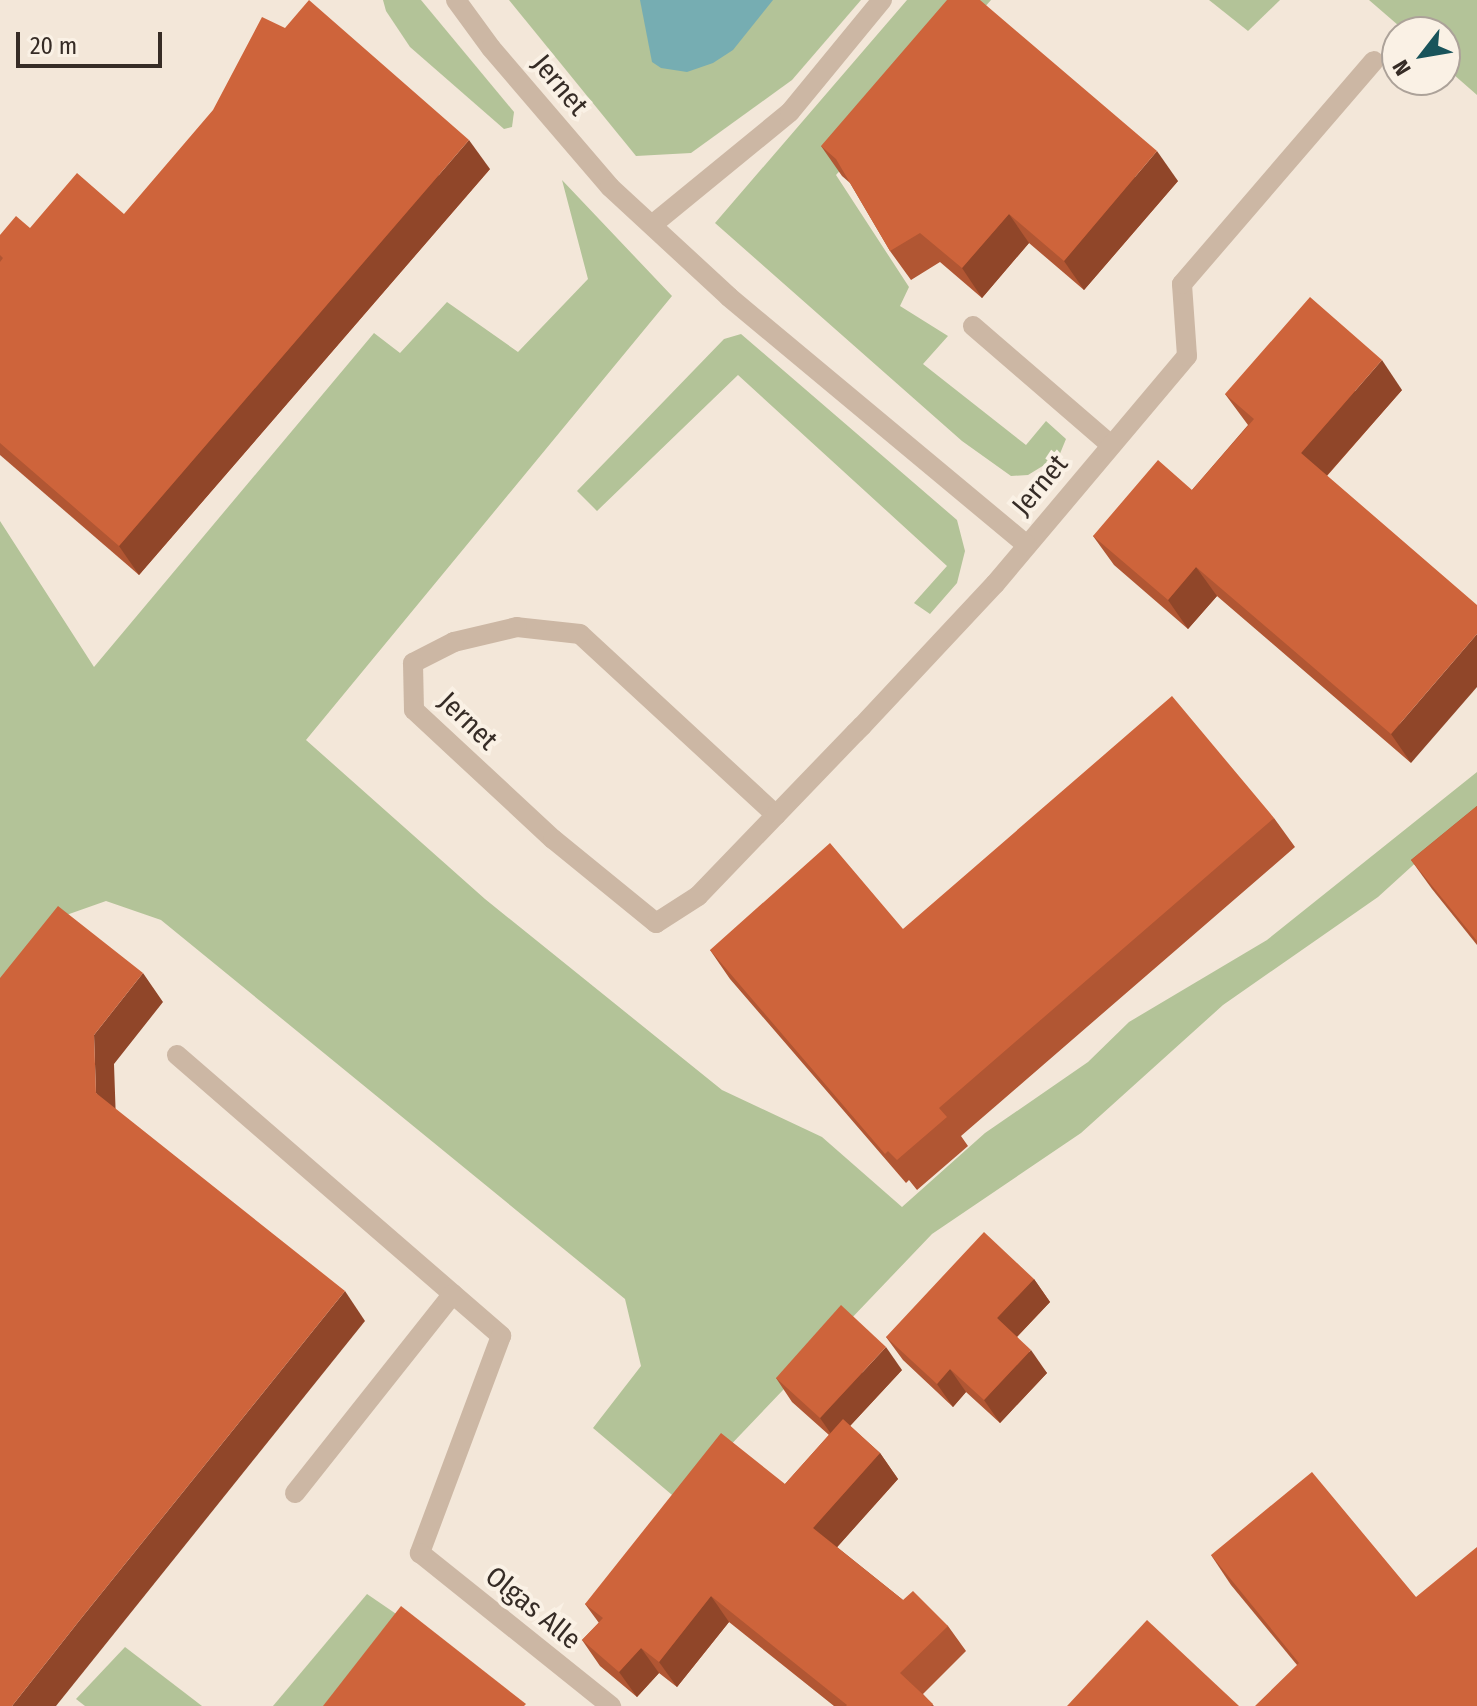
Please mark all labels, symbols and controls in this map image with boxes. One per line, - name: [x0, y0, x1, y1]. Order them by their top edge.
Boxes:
- scale bar: [20, 16, 166, 66]
- north arrow: [1381, 16, 1461, 96]
- text: 20 m: [30, 32, 77, 60]
- street label: Jernet: [525, 48, 595, 122]
- text: N: [1387, 55, 1417, 80]
- street label: Jernet: [1005, 448, 1075, 522]
- street label: Jernet: [432, 685, 504, 757]
- street label: Olgas Alle: [479, 1559, 587, 1657]

